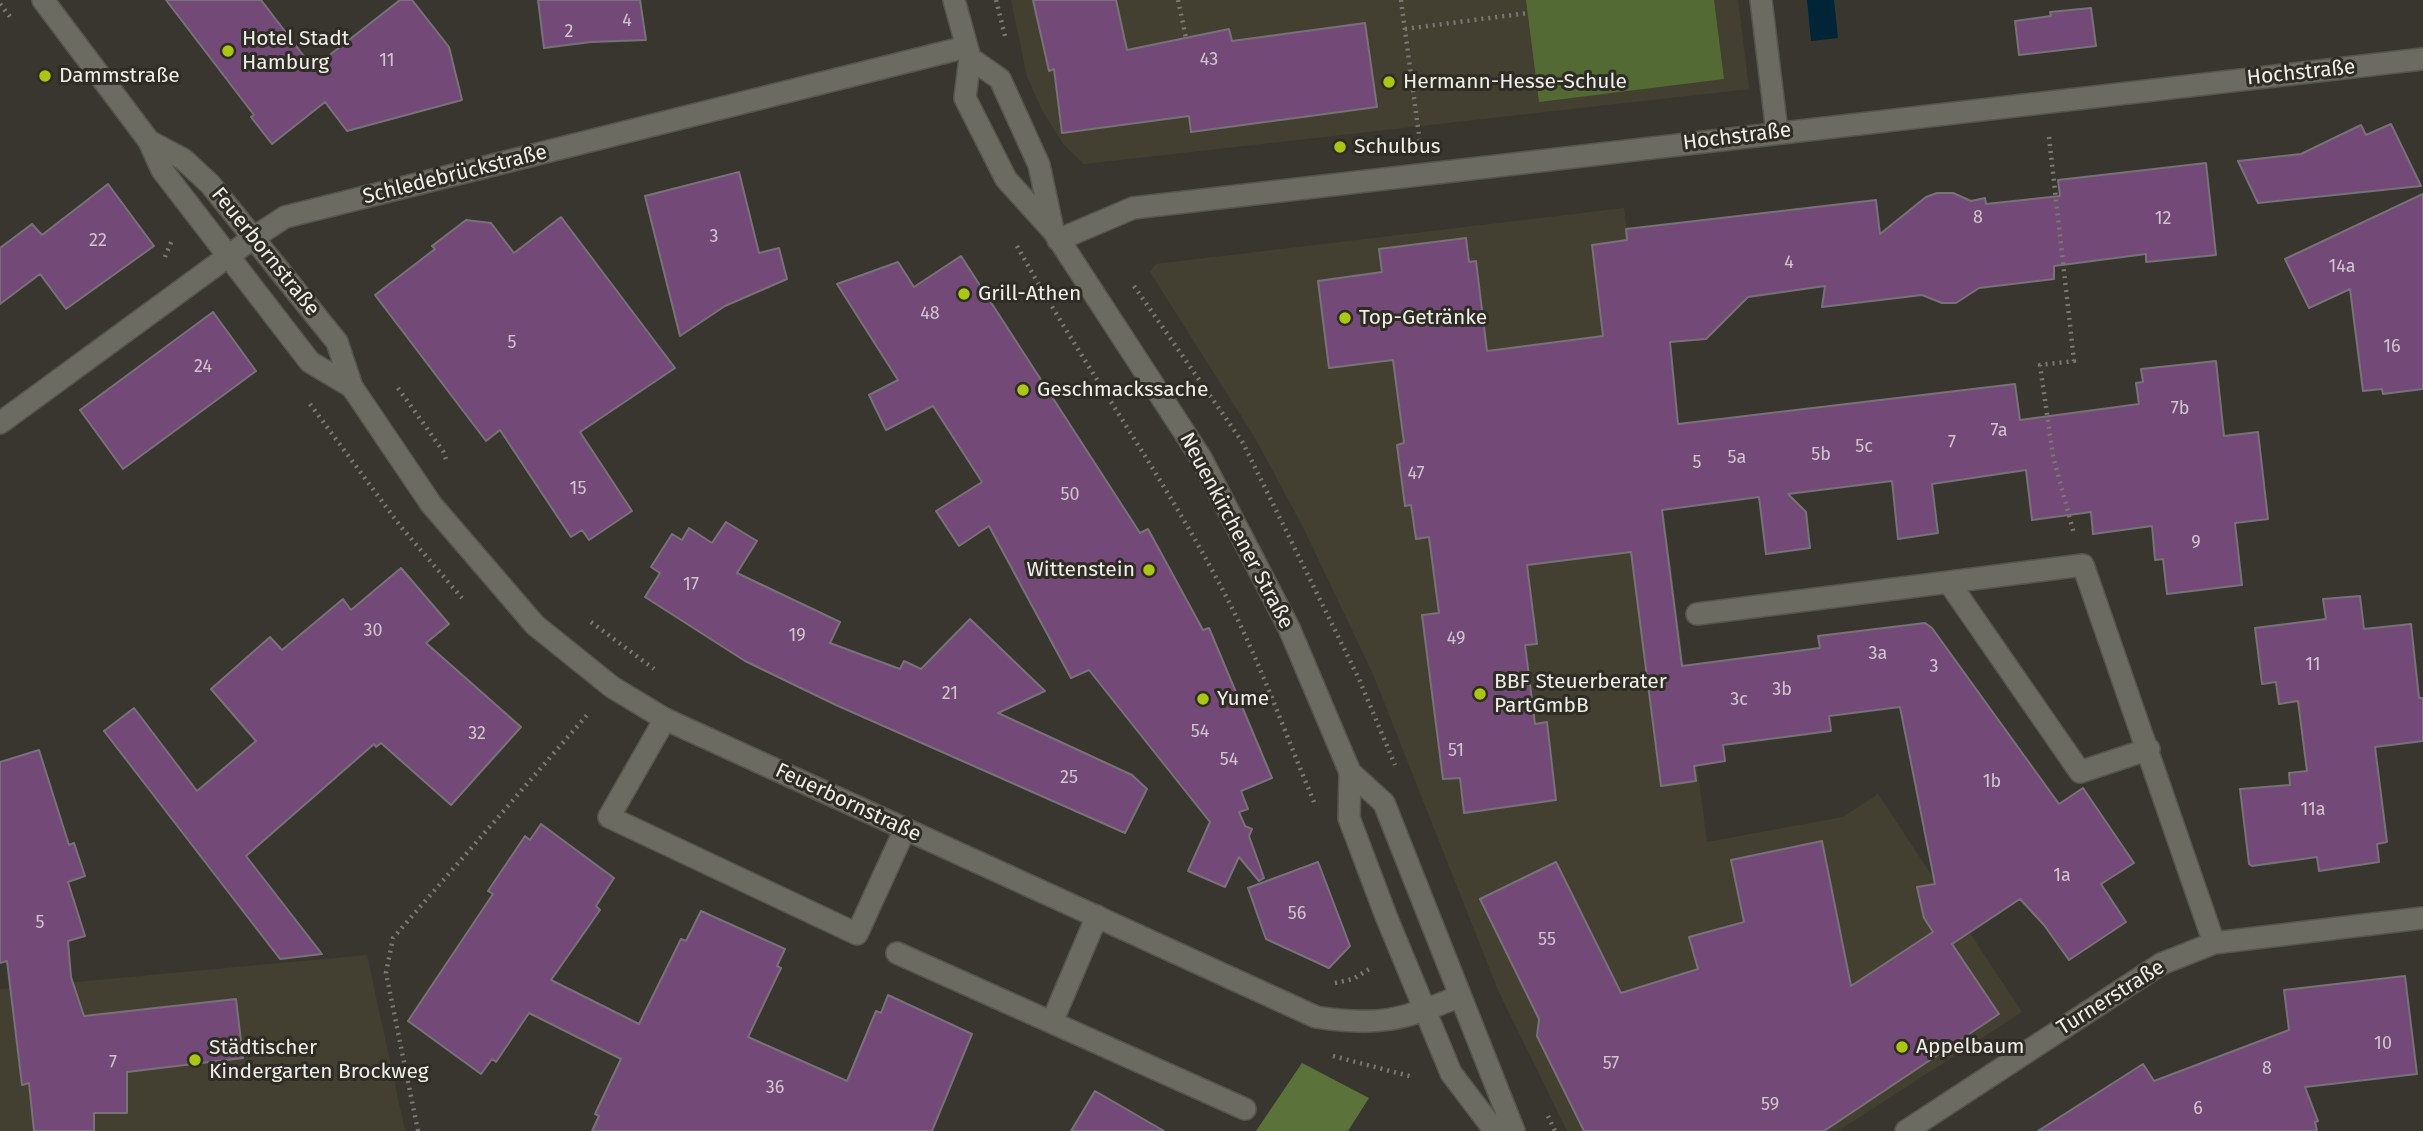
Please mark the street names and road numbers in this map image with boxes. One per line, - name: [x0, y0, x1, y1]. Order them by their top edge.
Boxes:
- street label: Hochstraße: [2245, 55, 2357, 91]
- street label: Hochstraße: [1681, 118, 1793, 156]
- street label: Schledebrückstraße: [360, 140, 550, 210]
- street label: Feuerbornstraße: [205, 183, 325, 321]
- street label: Neuenkirchener Straße: [1174, 428, 1298, 634]
- street label: Feuerbornstraße: [771, 758, 925, 848]
- street label: Turnerstraße: [2053, 955, 2169, 1041]

